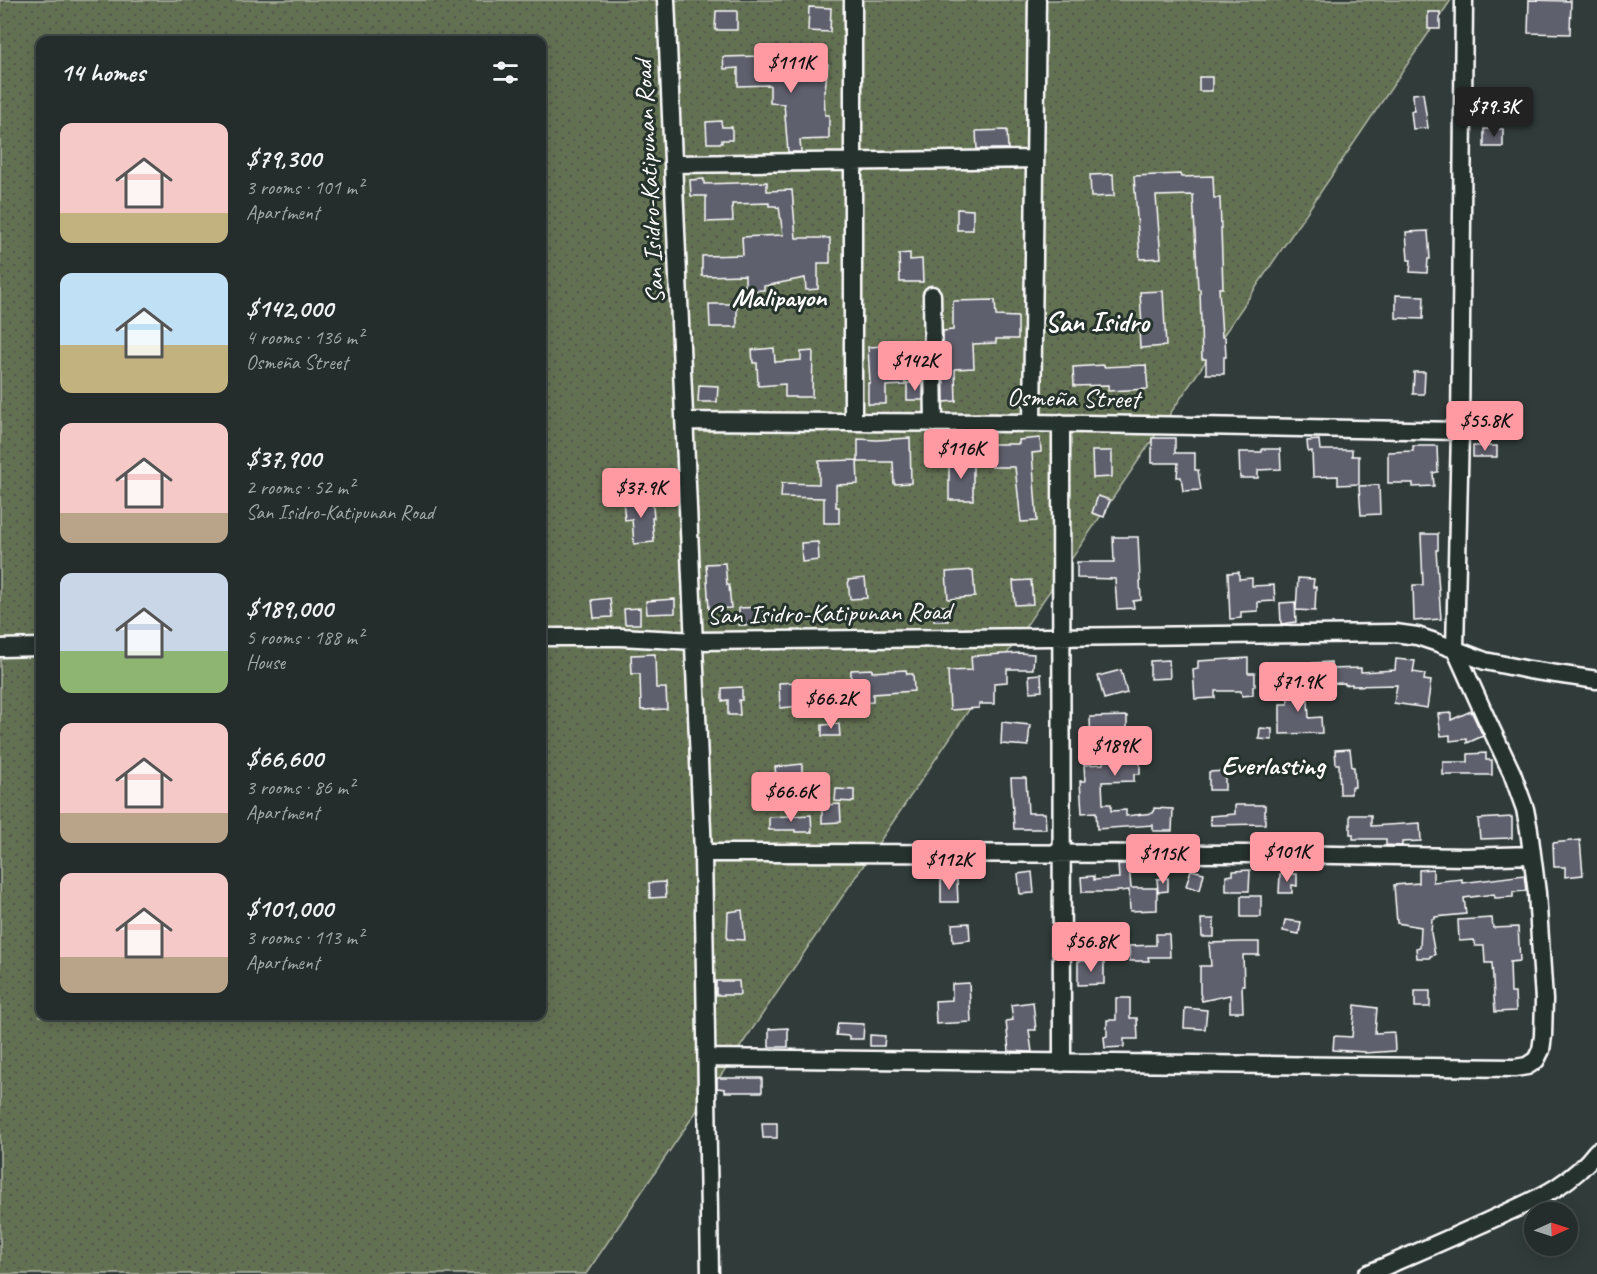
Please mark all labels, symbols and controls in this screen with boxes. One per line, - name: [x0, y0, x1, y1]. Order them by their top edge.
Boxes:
- pin: $111K: [749, 43, 833, 94]
- text: $111K: [768, 50, 814, 75]
- street label: San Isidro-Katipunan Road: [626, 55, 672, 305]
- text: 14 homes: [60, 56, 145, 89]
- icon: filters: [489, 56, 522, 89]
- pin: $79.3K: [1445, 87, 1543, 138]
- text: $79.3K: [1469, 94, 1519, 119]
- text: $79,300: [246, 142, 321, 175]
- icon: home: [108, 147, 180, 219]
- text: 3 rooms · 101 m²: [246, 175, 363, 200]
- text: Apartment: [246, 200, 319, 225]
- district label: Malipayon: [732, 280, 828, 314]
- text: $142,000: [246, 292, 333, 325]
- icon: home: [108, 297, 180, 369]
- district label: San Isidro: [1045, 304, 1151, 339]
- text: 4 rooms · 136 m²: [246, 325, 363, 350]
- pin: $142K: [873, 341, 957, 392]
- text: $142K: [892, 348, 938, 373]
- text: Osmeña Street: [246, 350, 348, 375]
- street label: Osmeña Street: [1007, 380, 1143, 416]
- pin: $55.8K: [1436, 401, 1534, 452]
- text: $55.8K: [1460, 408, 1510, 433]
- pin: $116K: [919, 429, 1003, 480]
- text: $116K: [938, 436, 984, 461]
- text: $37,900: [246, 442, 321, 475]
- icon: home: [108, 447, 180, 519]
- pin: $37.9K: [592, 468, 690, 519]
- text: 2 rooms · 52 m²: [246, 475, 354, 500]
- text: $37.9K: [616, 475, 666, 500]
- text: San Isidro-Katipunan Road: [246, 500, 434, 525]
- text: $189,000: [246, 592, 333, 625]
- street label: San Isidro-Katipunan Road: [707, 594, 955, 632]
- icon: home: [108, 597, 180, 669]
- text: 5 rooms · 188 m²: [246, 625, 363, 650]
- text: House: [246, 650, 285, 675]
- pin: $71.9K: [1249, 662, 1347, 713]
- text: $71.9K: [1273, 669, 1323, 694]
- pin: $66.2K: [782, 679, 880, 730]
- text: $66.2K: [806, 686, 856, 711]
- pin: $189K: [1073, 726, 1157, 777]
- text: $189K: [1092, 733, 1138, 758]
- text: $66,600: [246, 742, 323, 775]
- icon: home: [108, 747, 180, 819]
- district label: Everlasting: [1221, 748, 1327, 782]
- pin: $66.6K: [742, 772, 840, 823]
- text: 3 rooms · 86 m²: [246, 775, 354, 800]
- text: $66.6K: [765, 779, 817, 804]
- text: Apartment: [246, 800, 319, 825]
- pin: $101K: [1245, 832, 1329, 883]
- pin: $115K: [1121, 834, 1205, 885]
- text: $101K: [1264, 839, 1310, 864]
- pin: $112K: [907, 840, 991, 891]
- text: $115K: [1140, 841, 1186, 866]
- text: $112K: [926, 847, 972, 872]
- text: $101,000: [246, 892, 333, 925]
- icon: home: [108, 897, 180, 969]
- pin: $56.8K: [1042, 922, 1140, 973]
- text: 3 rooms · 113 m²: [246, 925, 363, 950]
- text: $56.8K: [1066, 929, 1116, 954]
- text: Apartment: [246, 950, 319, 975]
- north arrow: [1524, 1202, 1578, 1256]
- map controls: [1524, 1202, 1578, 1256]

